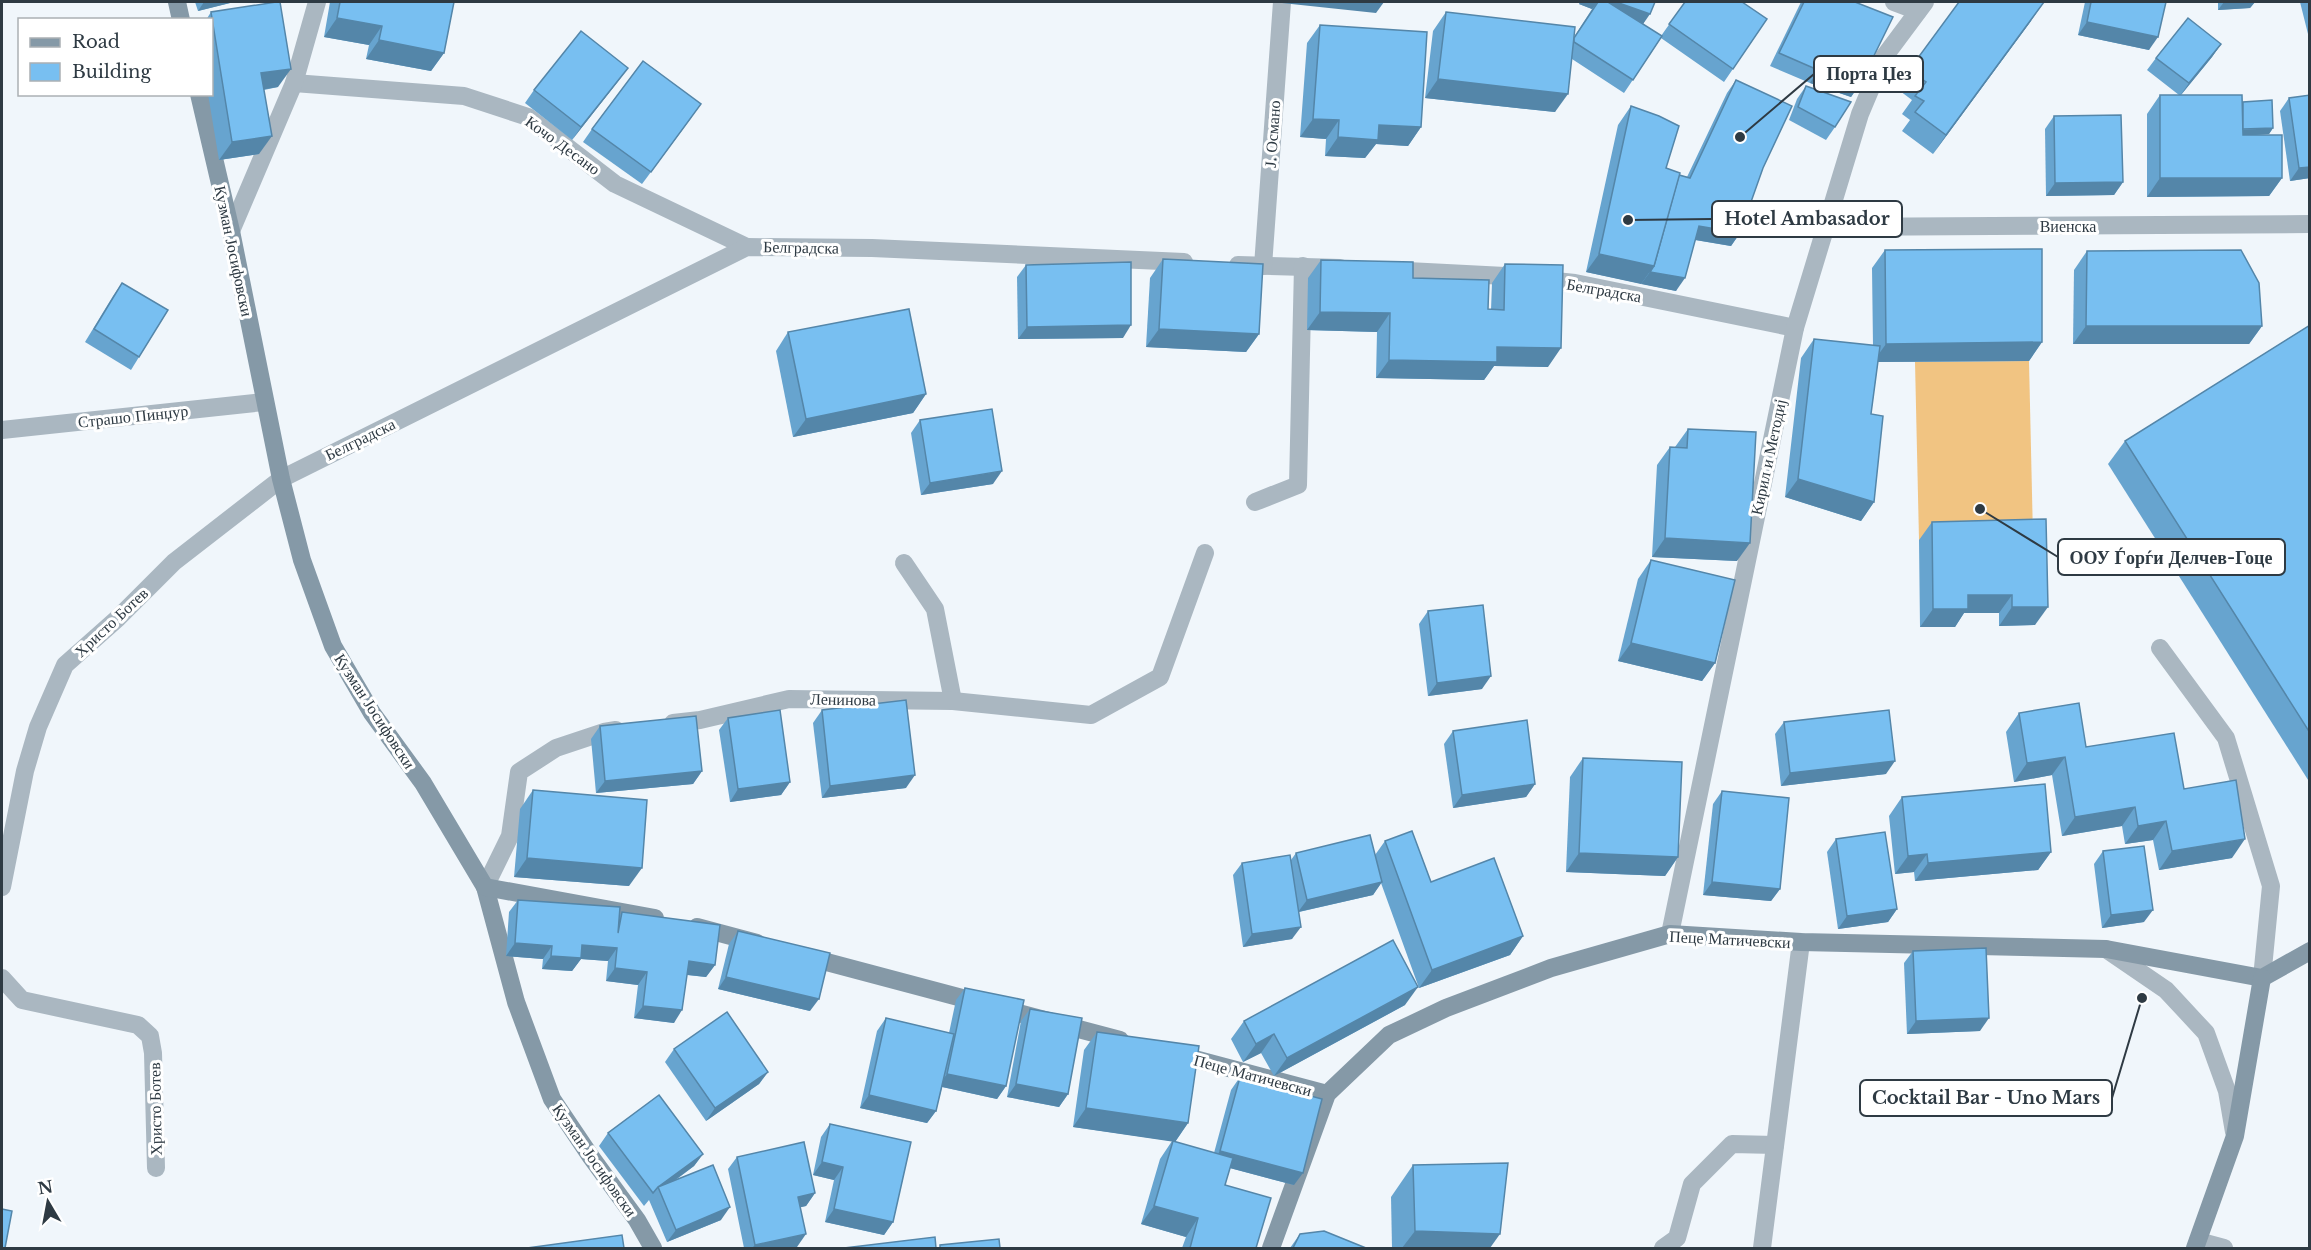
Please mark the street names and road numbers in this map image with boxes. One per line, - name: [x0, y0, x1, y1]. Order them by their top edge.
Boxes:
- street label: Ј. Османо: [1260, 100, 1284, 168]
- street label: Кочо Десано: [522, 111, 604, 179]
- street label: Кузман Јосифовски: [210, 184, 258, 319]
- street label: Виенска: [2040, 216, 2096, 236]
- street label: Белградска: [763, 236, 839, 258]
- street label: Белградска: [1565, 274, 1643, 306]
- street label: Кирил и Методиј: [1746, 397, 1790, 517]
- street label: Страшо Пинџур: [77, 400, 189, 432]
- street label: Белградска: [322, 413, 398, 465]
- street label: Христо Ботев: [70, 583, 152, 661]
- street label: Кузман Јосифовски: [330, 650, 420, 773]
- street label: Ленинова: [810, 688, 876, 710]
- street label: Пеце Матичевски: [1669, 926, 1792, 952]
- street label: Пеце Матичевски: [1192, 1050, 1315, 1100]
- street label: Христо Ботев: [144, 1062, 166, 1156]
- street label: Кузман Јосифовски: [549, 1100, 642, 1221]

